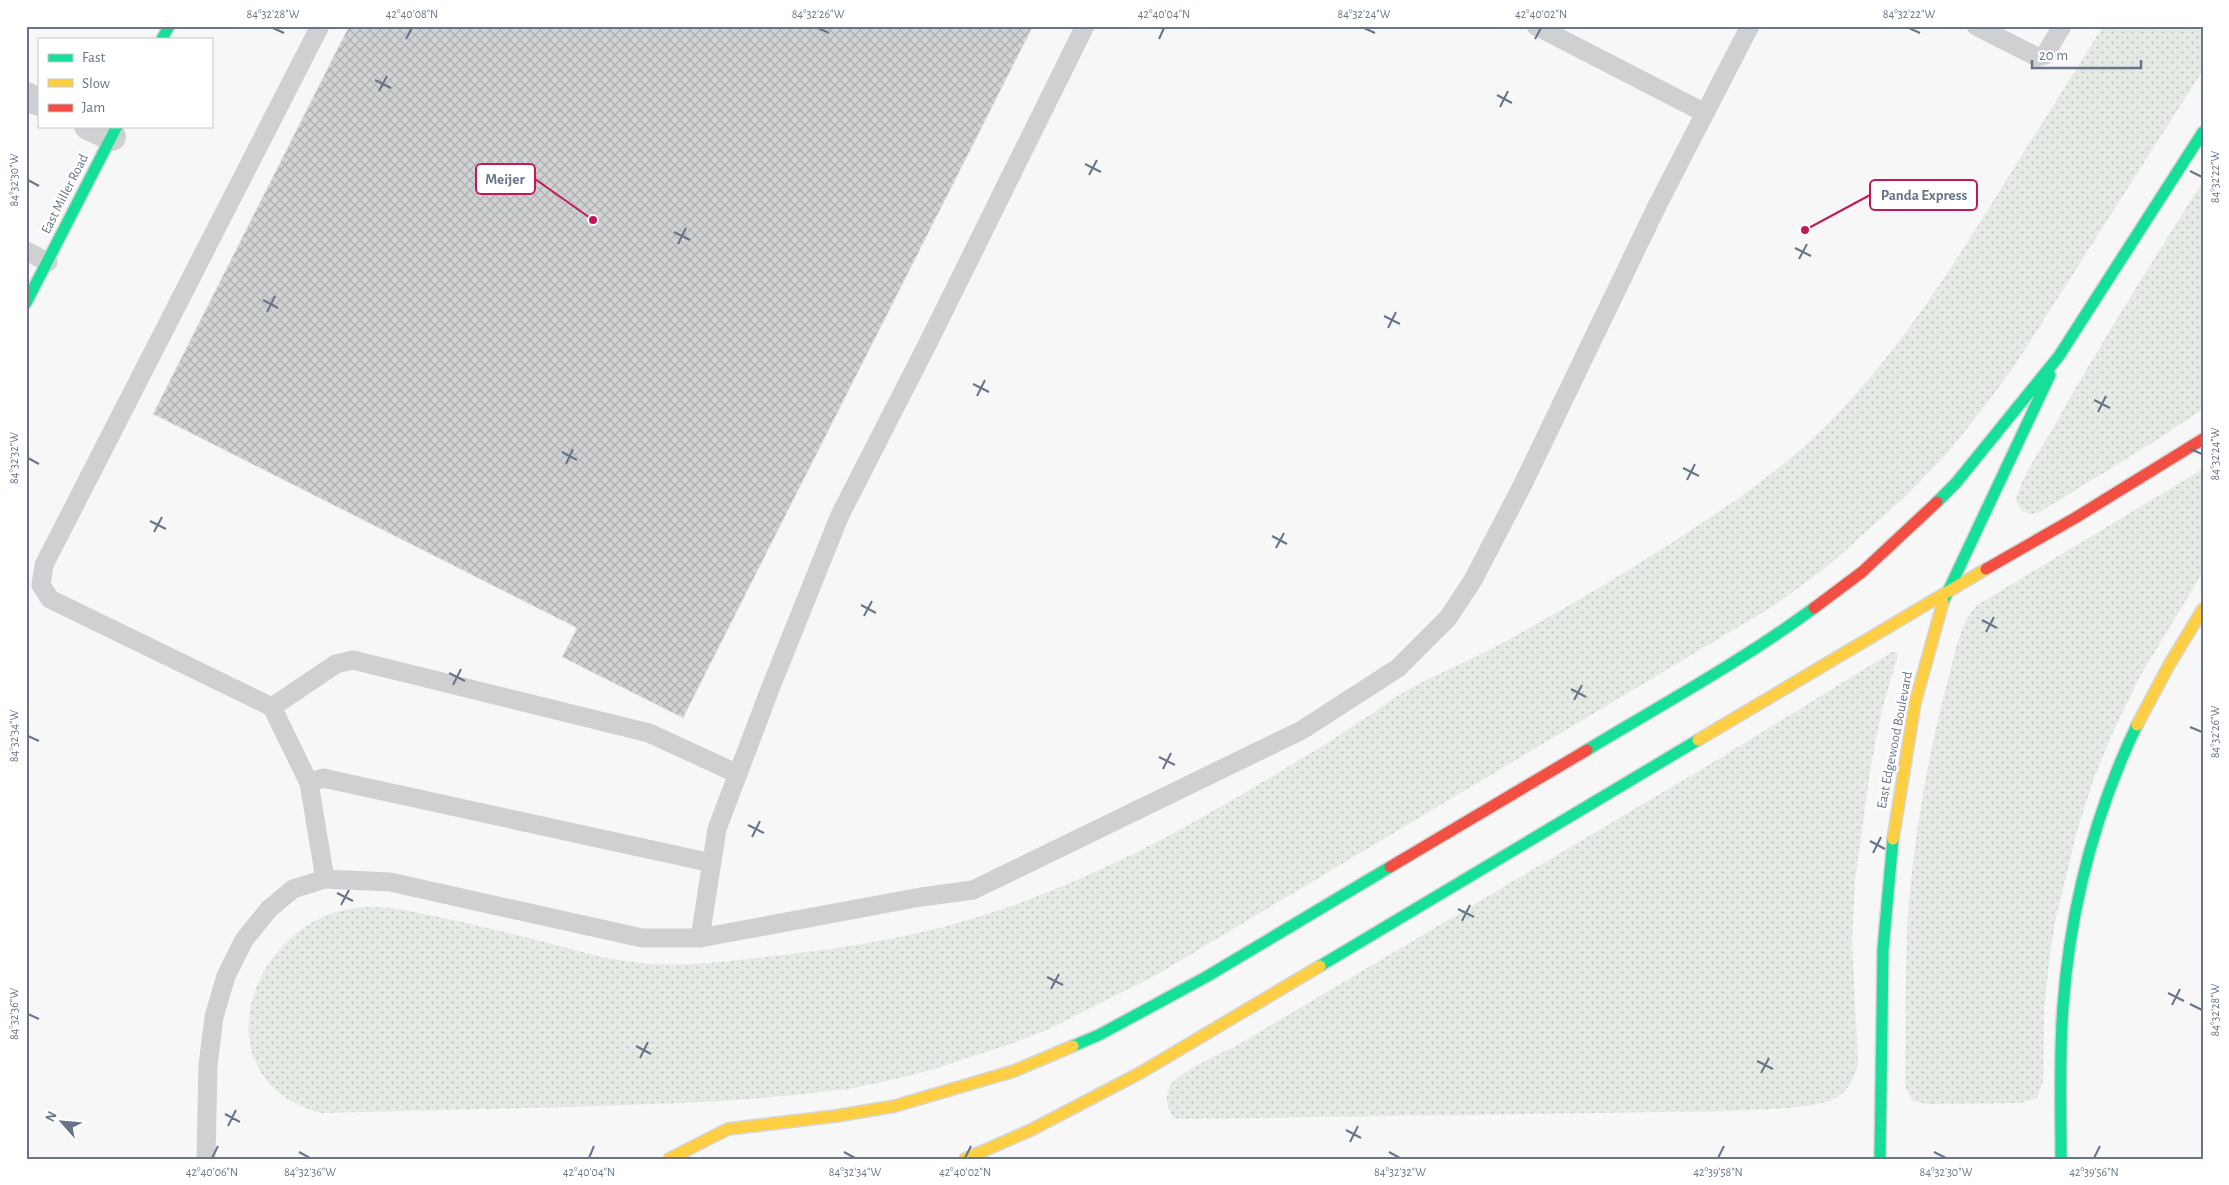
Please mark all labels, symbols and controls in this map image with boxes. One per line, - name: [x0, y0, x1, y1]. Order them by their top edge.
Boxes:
- text: 84°32'28"W: [247, 8, 300, 20]
- text: 42°40'08"N: [386, 8, 438, 20]
- text: 84°32'26"W: [792, 8, 845, 20]
- text: 42°40'04"N: [1138, 8, 1190, 20]
- text: 84°32'24"W: [1338, 8, 1391, 20]
- text: 42°40'02"N: [1515, 8, 1567, 20]
- text: 84°32'22"W: [1883, 8, 1936, 20]
- legend: [38, 38, 212, 128]
- scale bar: [2032, 38, 2140, 70]
- text: 20 m: [2039, 48, 2068, 63]
- text: Fast: [82, 50, 106, 65]
- text: Slow: [82, 76, 110, 91]
- text: Jam: [82, 100, 105, 115]
- text: 84°32'22"W: [2209, 150, 2221, 203]
- street label: East Miller Road: [39, 152, 91, 236]
- text: 84°32'30"W: [8, 153, 20, 206]
- callout: Meijer: [476, 164, 535, 194]
- text: Meijer: [485, 172, 525, 187]
- callout: Panda Express: [1870, 180, 1977, 210]
- text: Panda Express: [1881, 188, 1967, 203]
- text: 84°32'24"W: [2209, 427, 2221, 480]
- text: 84°32'32"W: [8, 432, 20, 484]
- street label: East Edgewood Boulevard: [1875, 670, 1915, 810]
- text: 84°32'26"W: [2209, 705, 2221, 758]
- text: 84°32'34"W: [8, 710, 20, 762]
- text: 84°32'28"W: [2209, 983, 2221, 1036]
- text: 84°32'36"W: [8, 988, 20, 1040]
- north arrow: [38, 1098, 88, 1148]
- text: N: [43, 1109, 60, 1124]
- text: 42°40'06"N: [186, 1166, 238, 1178]
- text: 84°32'36"W: [284, 1166, 336, 1178]
- text: 42°40'04"N: [563, 1166, 615, 1178]
- text: 84°32'34"W: [829, 1166, 881, 1178]
- text: 42°40'02"N: [939, 1166, 991, 1178]
- text: 84°32'32"W: [1374, 1166, 1426, 1178]
- text: 42°39'58"N: [1693, 1166, 1743, 1178]
- text: 84°32'30"W: [1920, 1166, 1973, 1178]
- text: 42°39'56"N: [2069, 1166, 2119, 1178]

